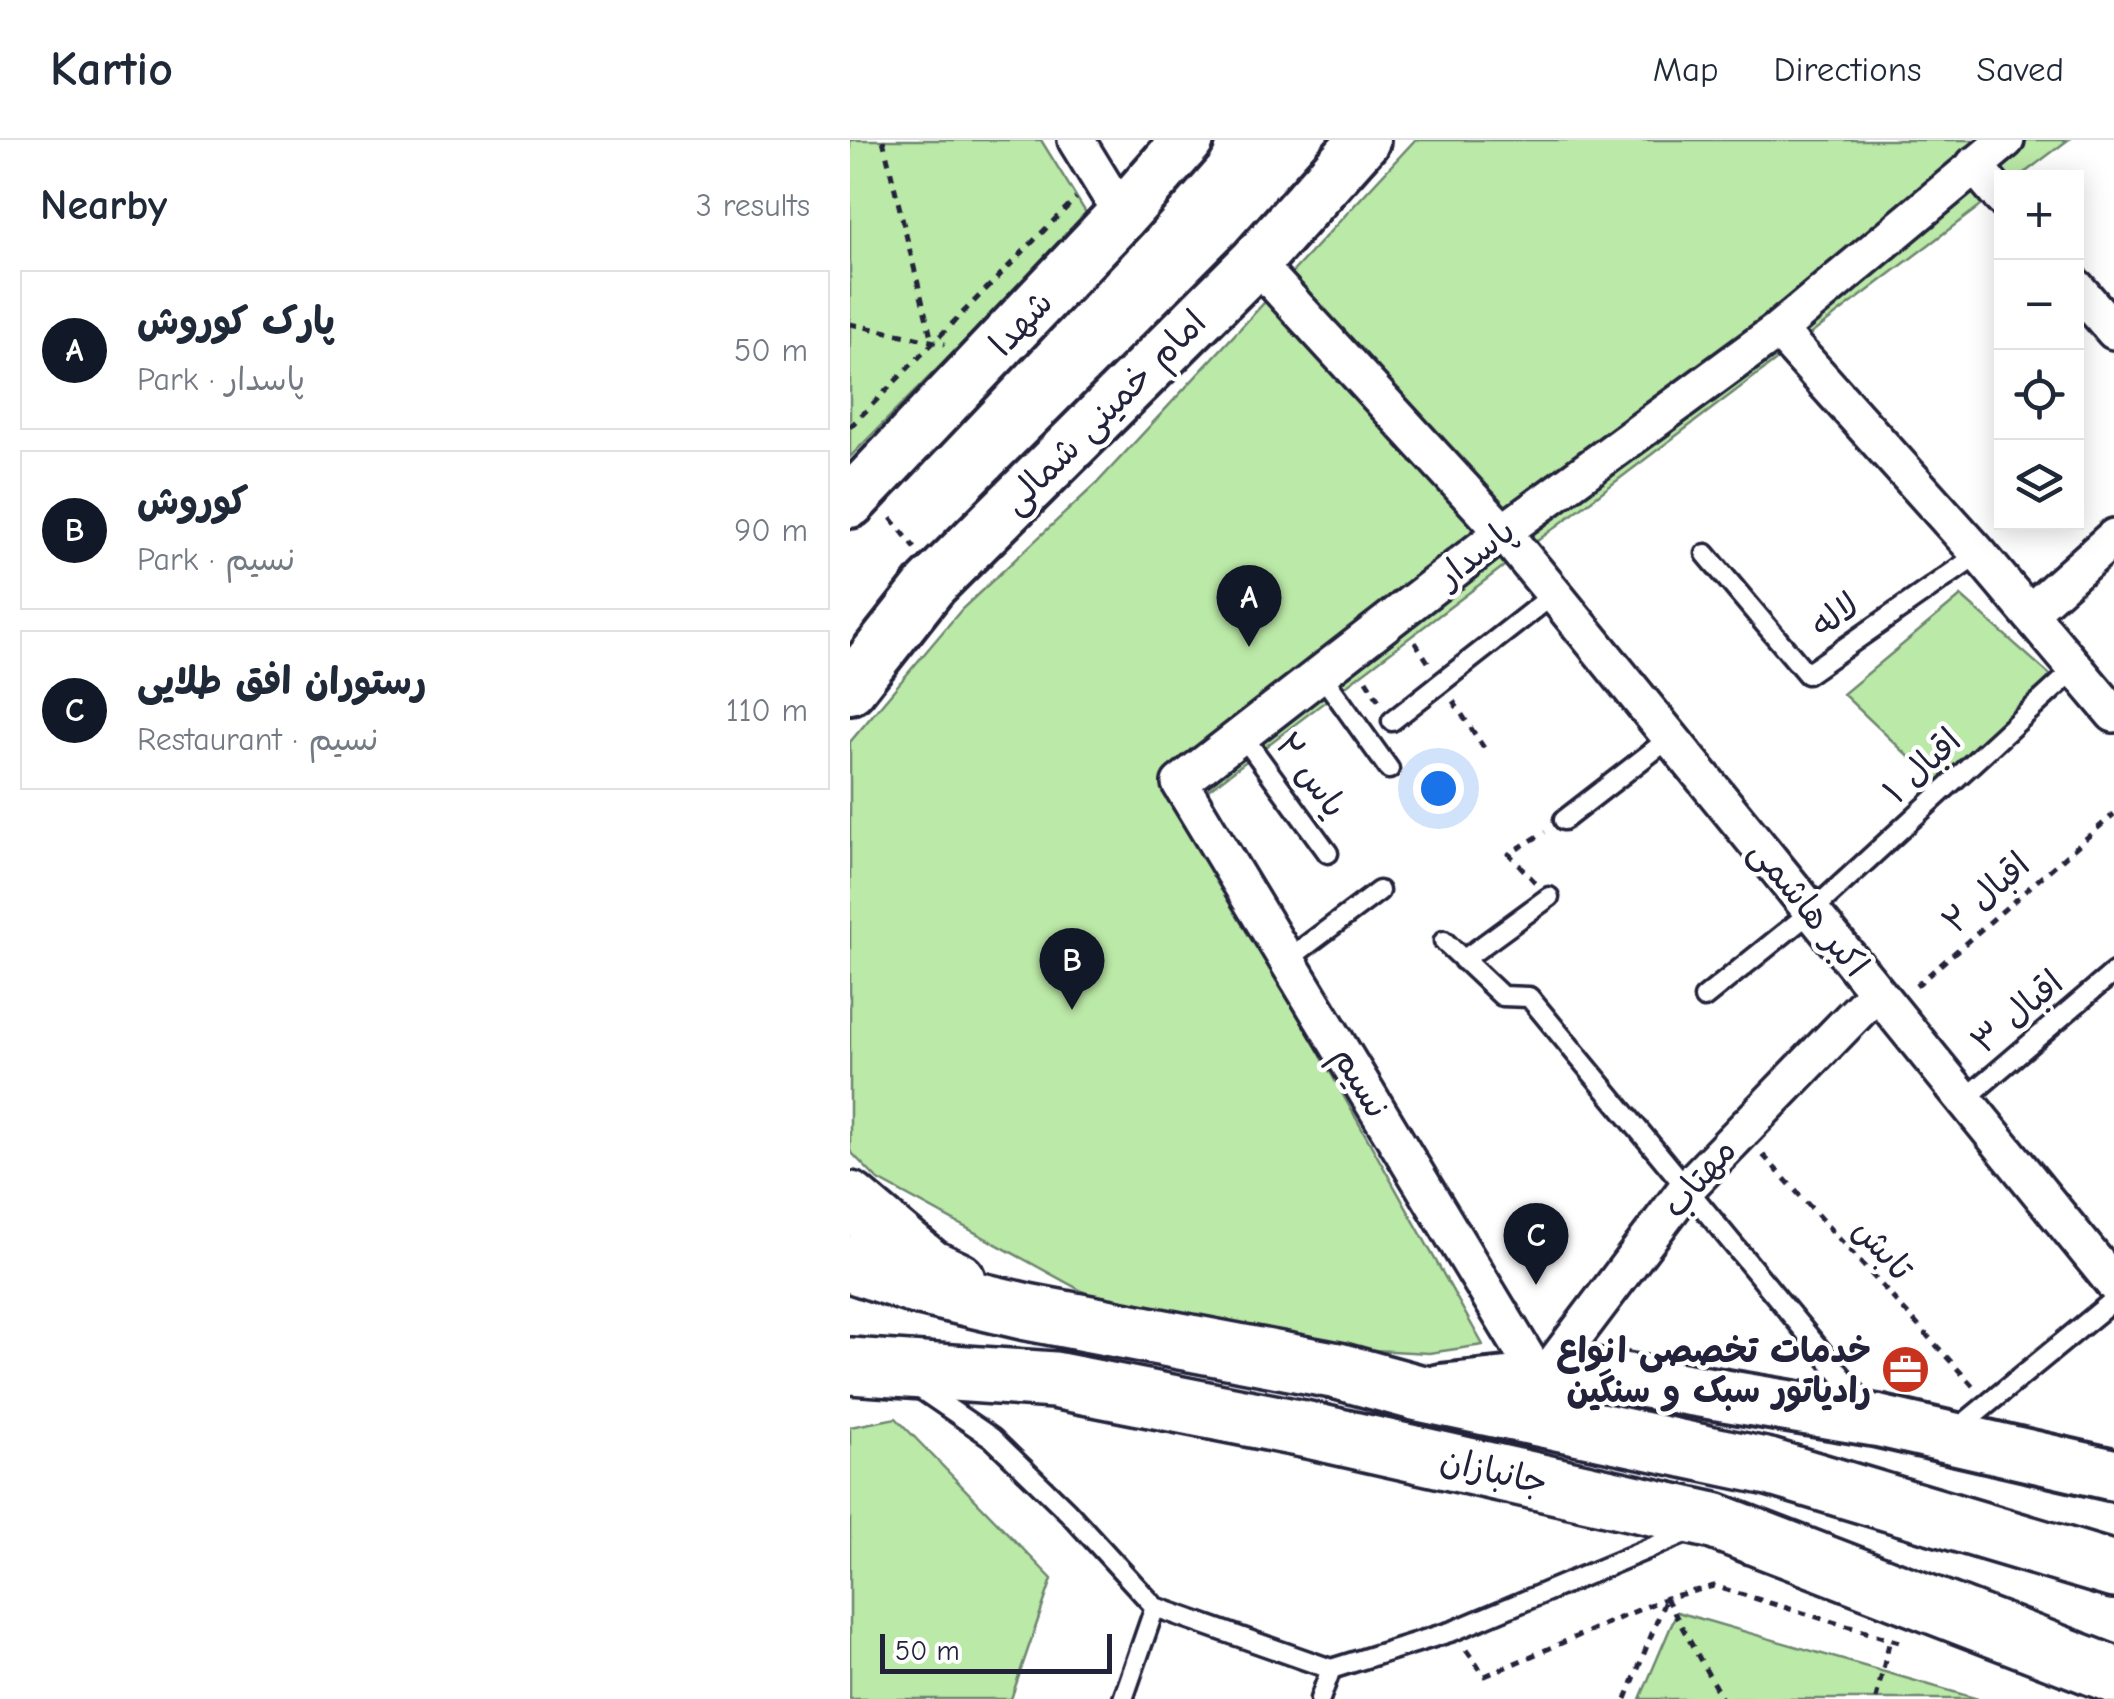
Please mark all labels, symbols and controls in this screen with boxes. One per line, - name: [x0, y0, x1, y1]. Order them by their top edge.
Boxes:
- text: Kartio: [50, 42, 173, 97]
- text: Map: [1653, 49, 1719, 90]
- text: Directions: [1774, 49, 1922, 90]
- text: Saved: [1977, 49, 2064, 90]
- map controls: [1994, 170, 2084, 530]
- button: +: [1994, 170, 2084, 260]
- text: Nearby: [40, 181, 167, 230]
- text: 3 results: [696, 187, 810, 224]
- button: −: [1994, 260, 2084, 350]
- street label: شهدا: [981, 282, 1061, 364]
- text: پارک کوروش: [137, 300, 335, 344]
- street label: امام خمینی شمالی: [994, 302, 1219, 527]
- text: A: [66, 332, 83, 369]
- text: 50 m: [734, 332, 808, 369]
- button: locate: [1994, 350, 2084, 440]
- text: Park · پاسدار: [137, 361, 305, 398]
- button: layers: [1994, 440, 2084, 530]
- text: کوروش: [137, 480, 248, 524]
- street label: پاسدار: [1427, 510, 1524, 599]
- text: B: [65, 512, 84, 549]
- text: 90 m: [734, 512, 808, 549]
- text: Park · نسیم: [137, 541, 295, 578]
- pin: A: [1216, 564, 1282, 647]
- street label: لاله: [1803, 584, 1867, 646]
- text: رستوران افق طلایی: [137, 660, 426, 704]
- text: C: [65, 692, 84, 729]
- text: 110 m: [726, 692, 808, 729]
- street label: اقبال ۱: [1875, 720, 1969, 812]
- text: Restaurant · نسیم: [137, 721, 378, 758]
- street label: یاس ۲: [1267, 725, 1355, 825]
- your location: [1413, 763, 1464, 814]
- street label: اکبر هاشمی: [1739, 831, 1877, 986]
- street label: اقبال ۲: [1934, 844, 2038, 942]
- pin: B: [1040, 928, 1104, 1010]
- street label: اقبال ۳: [1963, 962, 2071, 1062]
- street label: نسیم: [1319, 1039, 1398, 1128]
- street label: مهتاب: [1653, 1130, 1745, 1226]
- pin: C: [1504, 1202, 1568, 1285]
- street label: تابش: [1844, 1209, 1922, 1289]
- place label: خدمات تخصصی انواع رادیاتور سبک و سنگین: [1557, 1330, 1871, 1413]
- office icon: خدمات تخصصی انواع رادیاتور سبک و سنگین: [1880, 1344, 1932, 1396]
- street label: جانبازان: [1436, 1439, 1552, 1503]
- scale bar: [880, 1629, 1112, 1674]
- text: 50 m: [895, 1635, 960, 1667]

